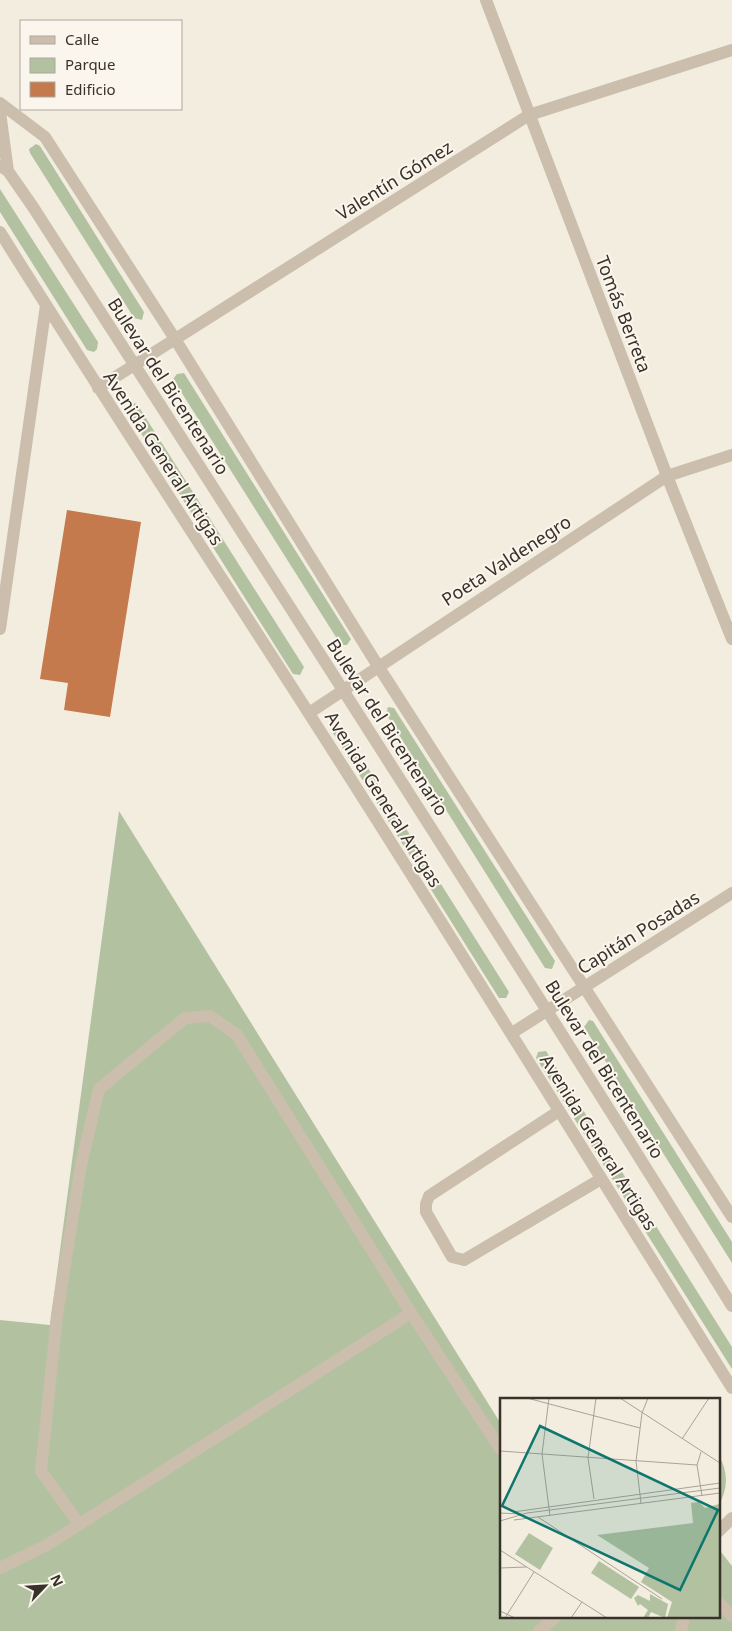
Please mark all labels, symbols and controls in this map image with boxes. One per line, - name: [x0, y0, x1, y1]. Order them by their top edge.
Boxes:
- legend: [20, 20, 182, 110]
- text: Calle: [65, 29, 99, 49]
- text: Parque: [65, 54, 115, 74]
- text: Edificio: [65, 79, 116, 99]
- street label: Valentín Gómez: [331, 135, 457, 225]
- street label: Tomás Berreta: [591, 252, 657, 376]
- street label: Bulevar del Bicentenario: [103, 293, 235, 479]
- street label: Avenida General Artigas: [99, 366, 229, 550]
- street label: Poeta Valdenegro: [437, 509, 575, 611]
- street label: Bulevar del Bicentenario: [322, 634, 454, 820]
- street label: Avenida General Artigas: [320, 706, 448, 892]
- street label: Capitán Posadas: [572, 885, 704, 979]
- street label: Bulevar del Bicentenario: [540, 975, 670, 1163]
- street label: Avenida General Artigas: [535, 1049, 663, 1235]
- inset map: [500, 1398, 720, 1618]
- north arrow: [20, 1561, 70, 1611]
- text: N: [46, 1571, 68, 1589]

